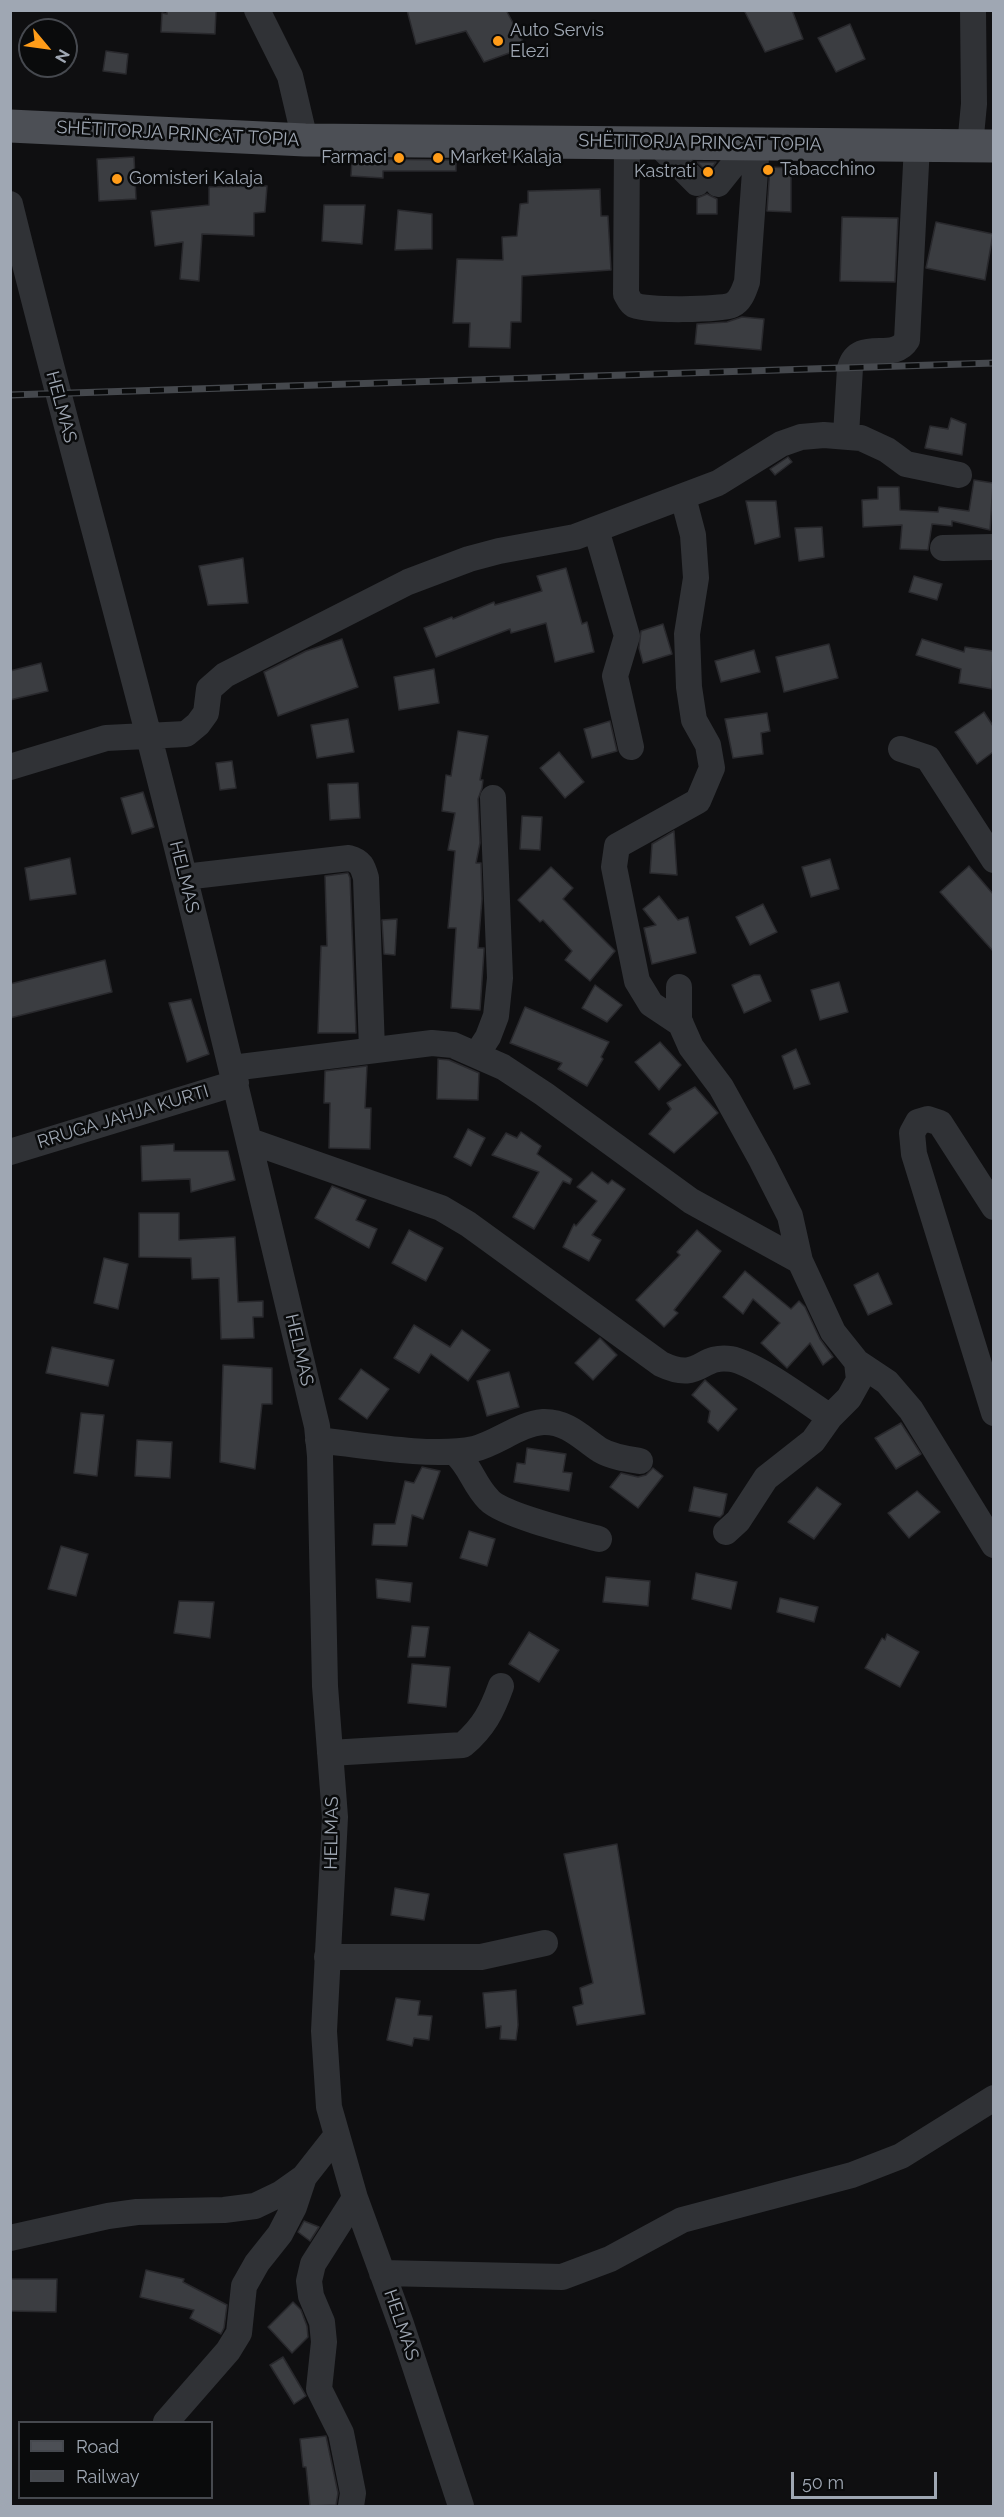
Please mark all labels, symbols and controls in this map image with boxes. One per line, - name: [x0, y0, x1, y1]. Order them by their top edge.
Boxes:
- north arrow: [18, 18, 78, 78]
- place label: Auto Servis Elezi: [510, 20, 604, 63]
- marker: Auto Servis Elezi: [491, 34, 505, 48]
- text: N: [51, 46, 74, 66]
- street label: SHËTITORJA PRINCAT TOPIA: [56, 117, 300, 151]
- street label: SHËTITORJA PRINCAT TOPIA: [578, 130, 822, 156]
- place label: Farmaci: [321, 147, 387, 169]
- place label: Market Kalaja: [450, 147, 562, 169]
- marker: Farmaci: [392, 151, 406, 165]
- marker: Market Kalaja: [431, 151, 445, 165]
- place label: Tabacchino: [780, 159, 875, 181]
- place label: Kastrati: [634, 161, 696, 183]
- marker: Tabacchino: [761, 163, 775, 177]
- marker: Kastrati: [701, 165, 715, 179]
- place label: Gomisteri Kalaja: [129, 168, 263, 190]
- marker: Gomisteri Kalaja: [110, 172, 124, 186]
- street label: HELMAS: [41, 369, 81, 445]
- street label: HELMAS: [165, 839, 203, 915]
- street label: RRUGA JAHJA KURTI: [35, 1081, 211, 1153]
- street label: HELMAS: [280, 1312, 318, 1388]
- street label: HELMAS: [321, 1796, 343, 1870]
- street label: HELMAS: [379, 2287, 423, 2363]
- legend: [18, 2421, 213, 2499]
- text: Road: [76, 2436, 119, 2457]
- scale bar: [794, 2460, 940, 2498]
- text: Railway: [76, 2466, 140, 2487]
- text: 50 m: [802, 2472, 844, 2493]

